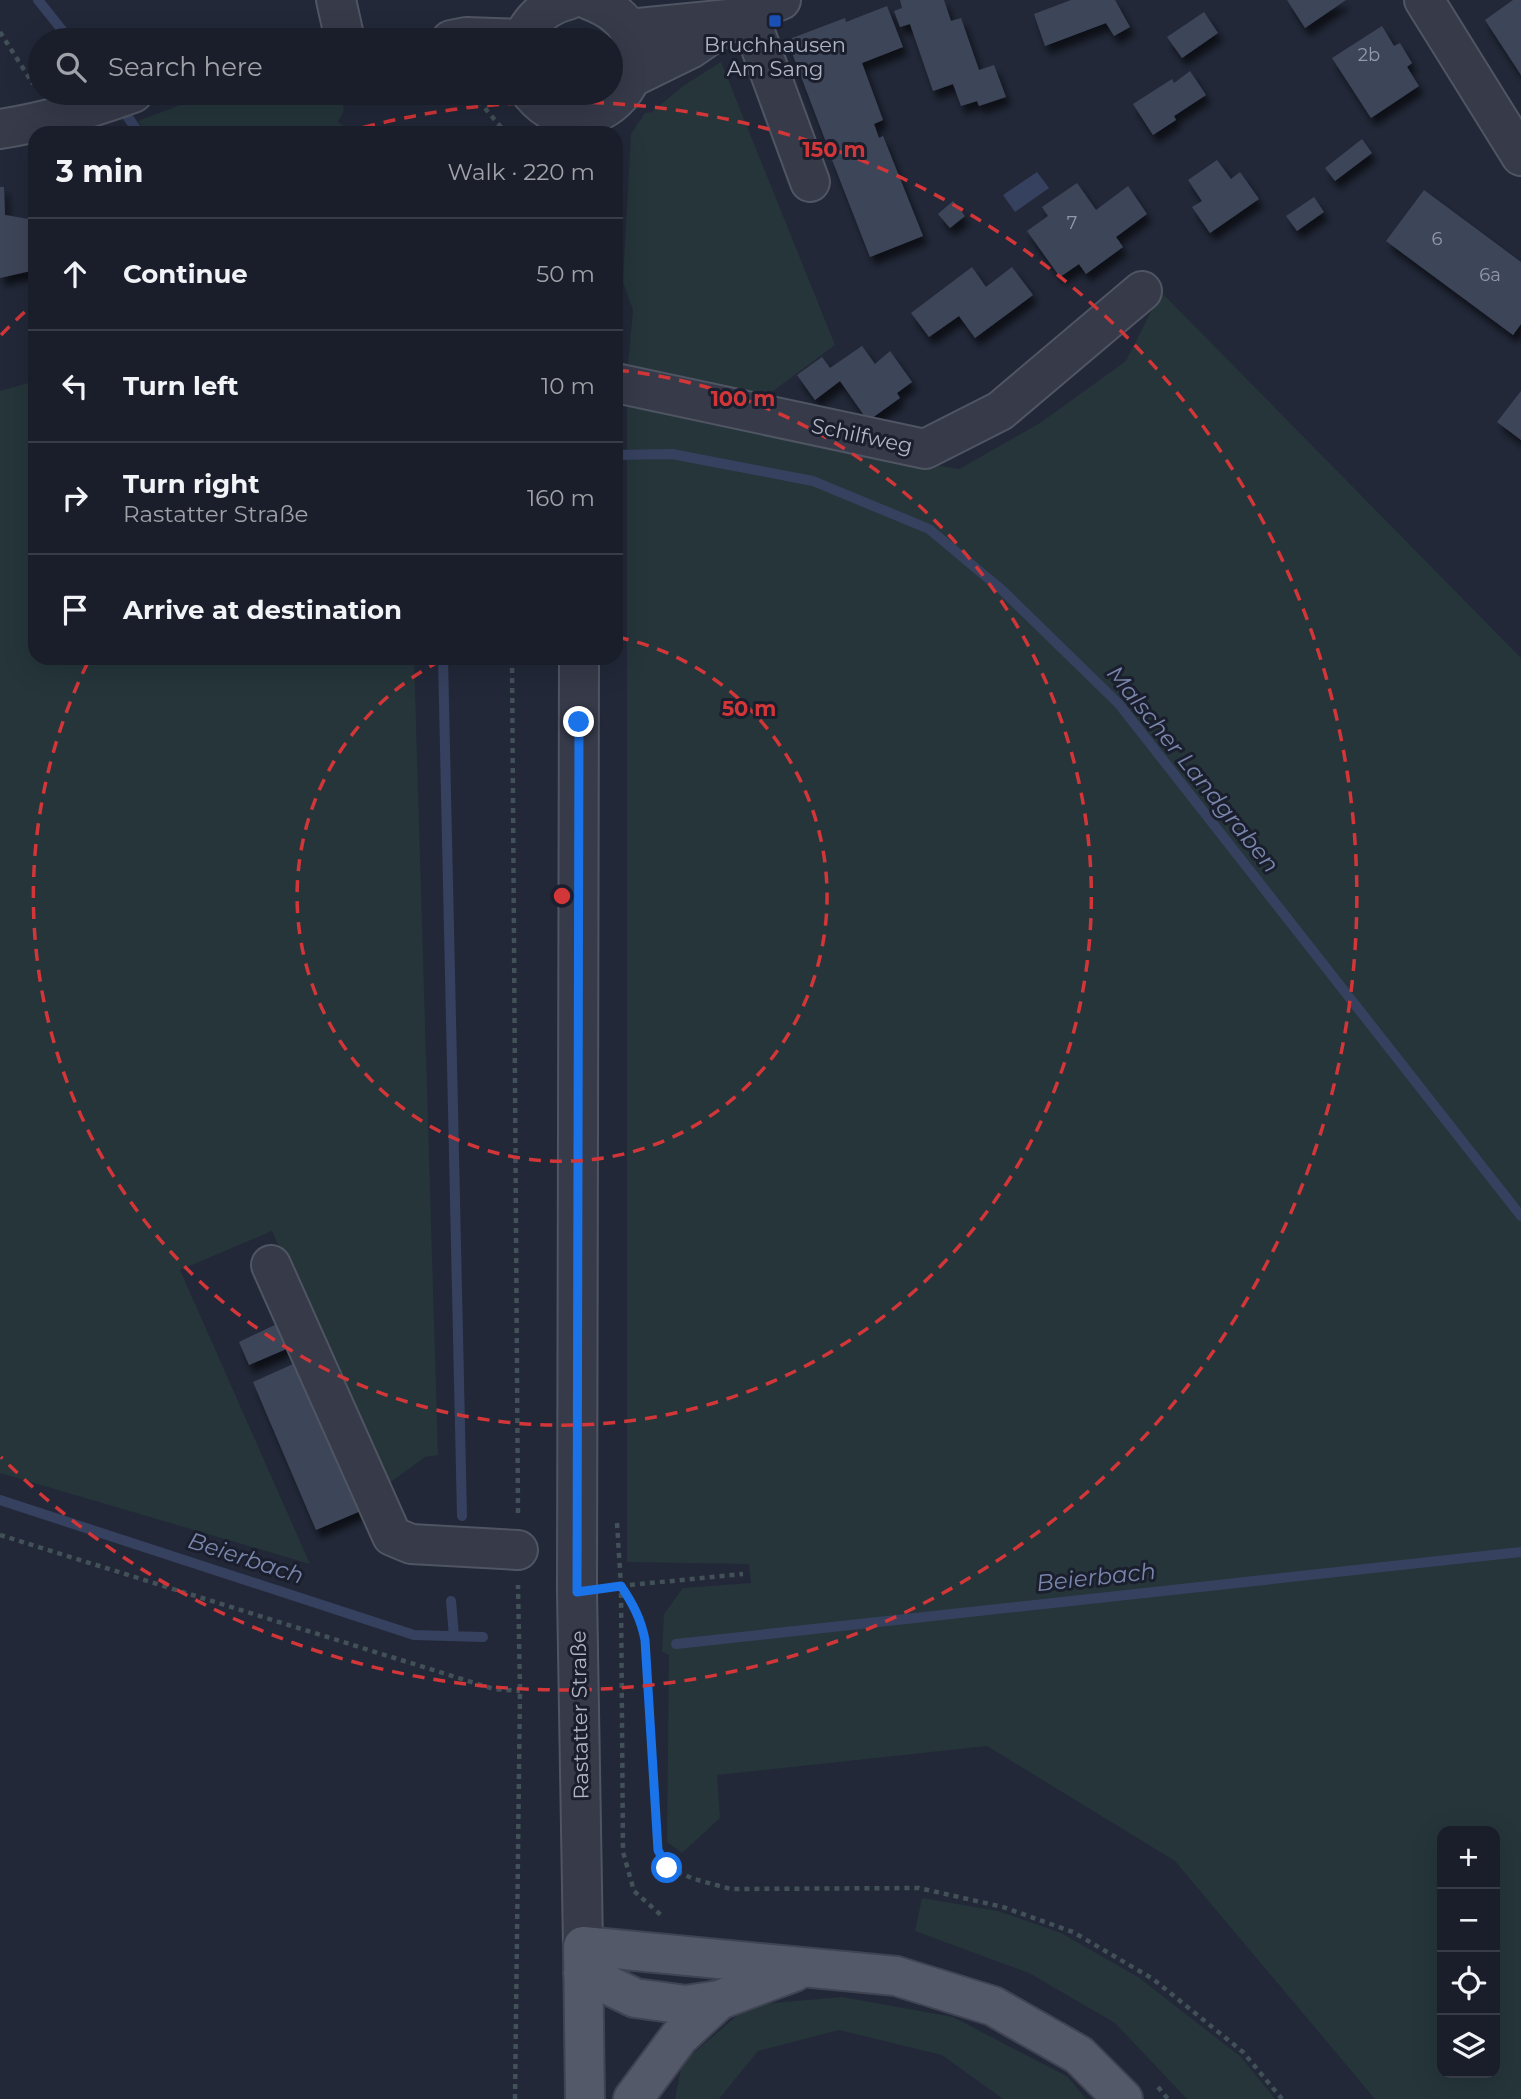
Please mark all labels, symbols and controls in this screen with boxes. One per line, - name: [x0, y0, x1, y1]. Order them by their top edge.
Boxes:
- marker: Bruchhausen Am Sang: [767, 13, 783, 29]
- search box: [28, 28, 623, 105]
- place label: Bruchhausen Am Sang: [704, 32, 846, 81]
- house number: 2b: [1358, 44, 1380, 66]
- icon: search: [52, 48, 90, 86]
- text: Search here: [108, 51, 263, 83]
- text: 150 m: [803, 137, 865, 162]
- text: 3 min: [56, 153, 143, 190]
- text: Walk · 220 m: [448, 158, 595, 186]
- house number: 7: [1067, 212, 1077, 234]
- house number: 6: [1432, 228, 1443, 250]
- icon: ahead: [56, 255, 94, 293]
- text: Continue: [123, 258, 248, 290]
- text: 50 m: [536, 260, 595, 288]
- house number: 6a: [1479, 264, 1501, 286]
- icon: left: [56, 367, 94, 405]
- text: Turn left: [123, 370, 239, 402]
- text: 10 m: [541, 372, 595, 400]
- text: 100 m: [711, 386, 775, 411]
- street label: Schilfweg: [809, 413, 915, 458]
- text: Turn right: [123, 468, 259, 500]
- icon: right: [56, 479, 94, 517]
- text: 160 m: [527, 484, 595, 512]
- text: Rastatter Straße: [123, 500, 308, 528]
- icon: arrive: [56, 591, 94, 629]
- text: Arrive at destination: [123, 594, 402, 626]
- water label: Malscher Landgraben: [1101, 660, 1285, 878]
- text: 50 m: [722, 696, 776, 721]
- route end: [563, 706, 594, 737]
- centre of rings: [550, 884, 574, 908]
- water label: Beierbach: [185, 1526, 307, 1590]
- water label: Beierbach: [1035, 1557, 1157, 1597]
- street label: Rastatter Straße: [566, 1630, 593, 1800]
- map controls: [1437, 1826, 1500, 2078]
- button: +: [1437, 1826, 1500, 1889]
- route start: [651, 1852, 682, 1883]
- button: −: [1437, 1889, 1500, 1952]
- button: locate: [1437, 1952, 1500, 2015]
- button: layers: [1437, 2015, 1500, 2078]

